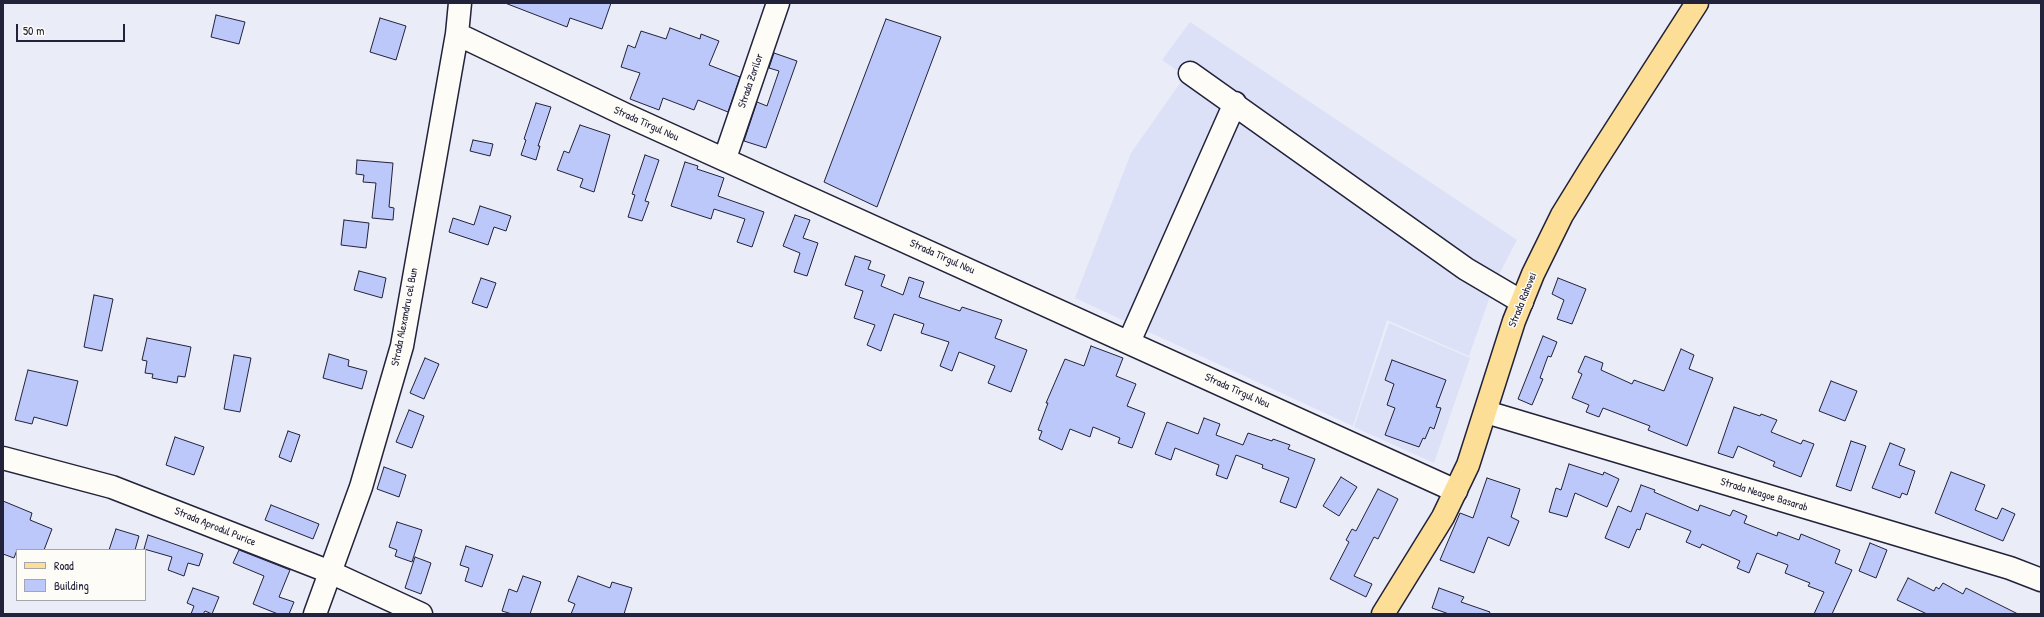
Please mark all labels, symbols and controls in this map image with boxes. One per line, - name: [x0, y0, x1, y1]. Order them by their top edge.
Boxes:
- scale bar: [18, 16, 127, 42]
- text: 50 m: [23, 22, 44, 39]
- street label: Strada Zorilor: [736, 52, 766, 110]
- street label: Strada Tîrgul Nou: [611, 104, 681, 144]
- street label: Strada Tîrgul Nou: [907, 237, 977, 277]
- street label: Strada Alexandru cel Bun: [389, 267, 421, 367]
- street label: Strada Rahovei: [1506, 271, 1540, 329]
- street label: Strada Tîrgul Nou: [1202, 371, 1272, 411]
- street label: Strada Neagoe Basarab: [1719, 475, 1809, 515]
- street label: Strada Aprodul Purice: [172, 505, 258, 549]
- legend: [16, 549, 146, 601]
- text: Road: [54, 557, 74, 574]
- text: Building: [54, 577, 89, 594]

